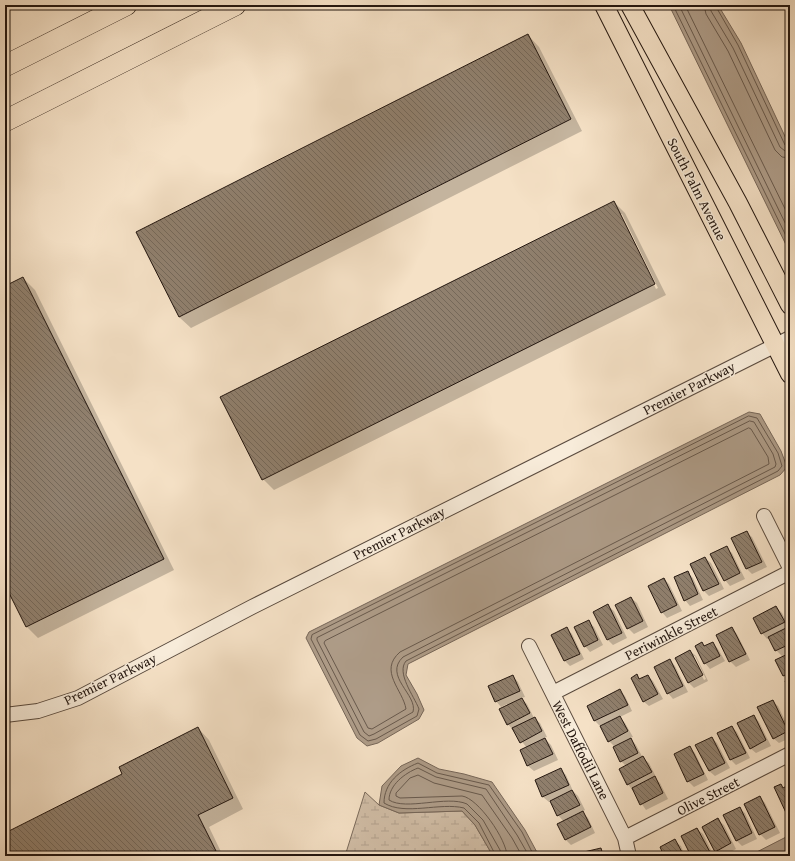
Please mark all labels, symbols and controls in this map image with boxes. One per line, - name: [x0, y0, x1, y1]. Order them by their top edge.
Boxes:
- street label: South Palm Avenue: [662, 134, 732, 244]
- street label: Premier Parkway: [640, 356, 738, 420]
- street label: Premier Parkway: [350, 501, 448, 565]
- street label: Periwinkle Street: [621, 601, 721, 665]
- street label: Premier Parkway: [60, 648, 160, 710]
- street label: West Daffodil Lane: [547, 697, 615, 803]
- street label: Olive Street: [673, 772, 743, 820]

